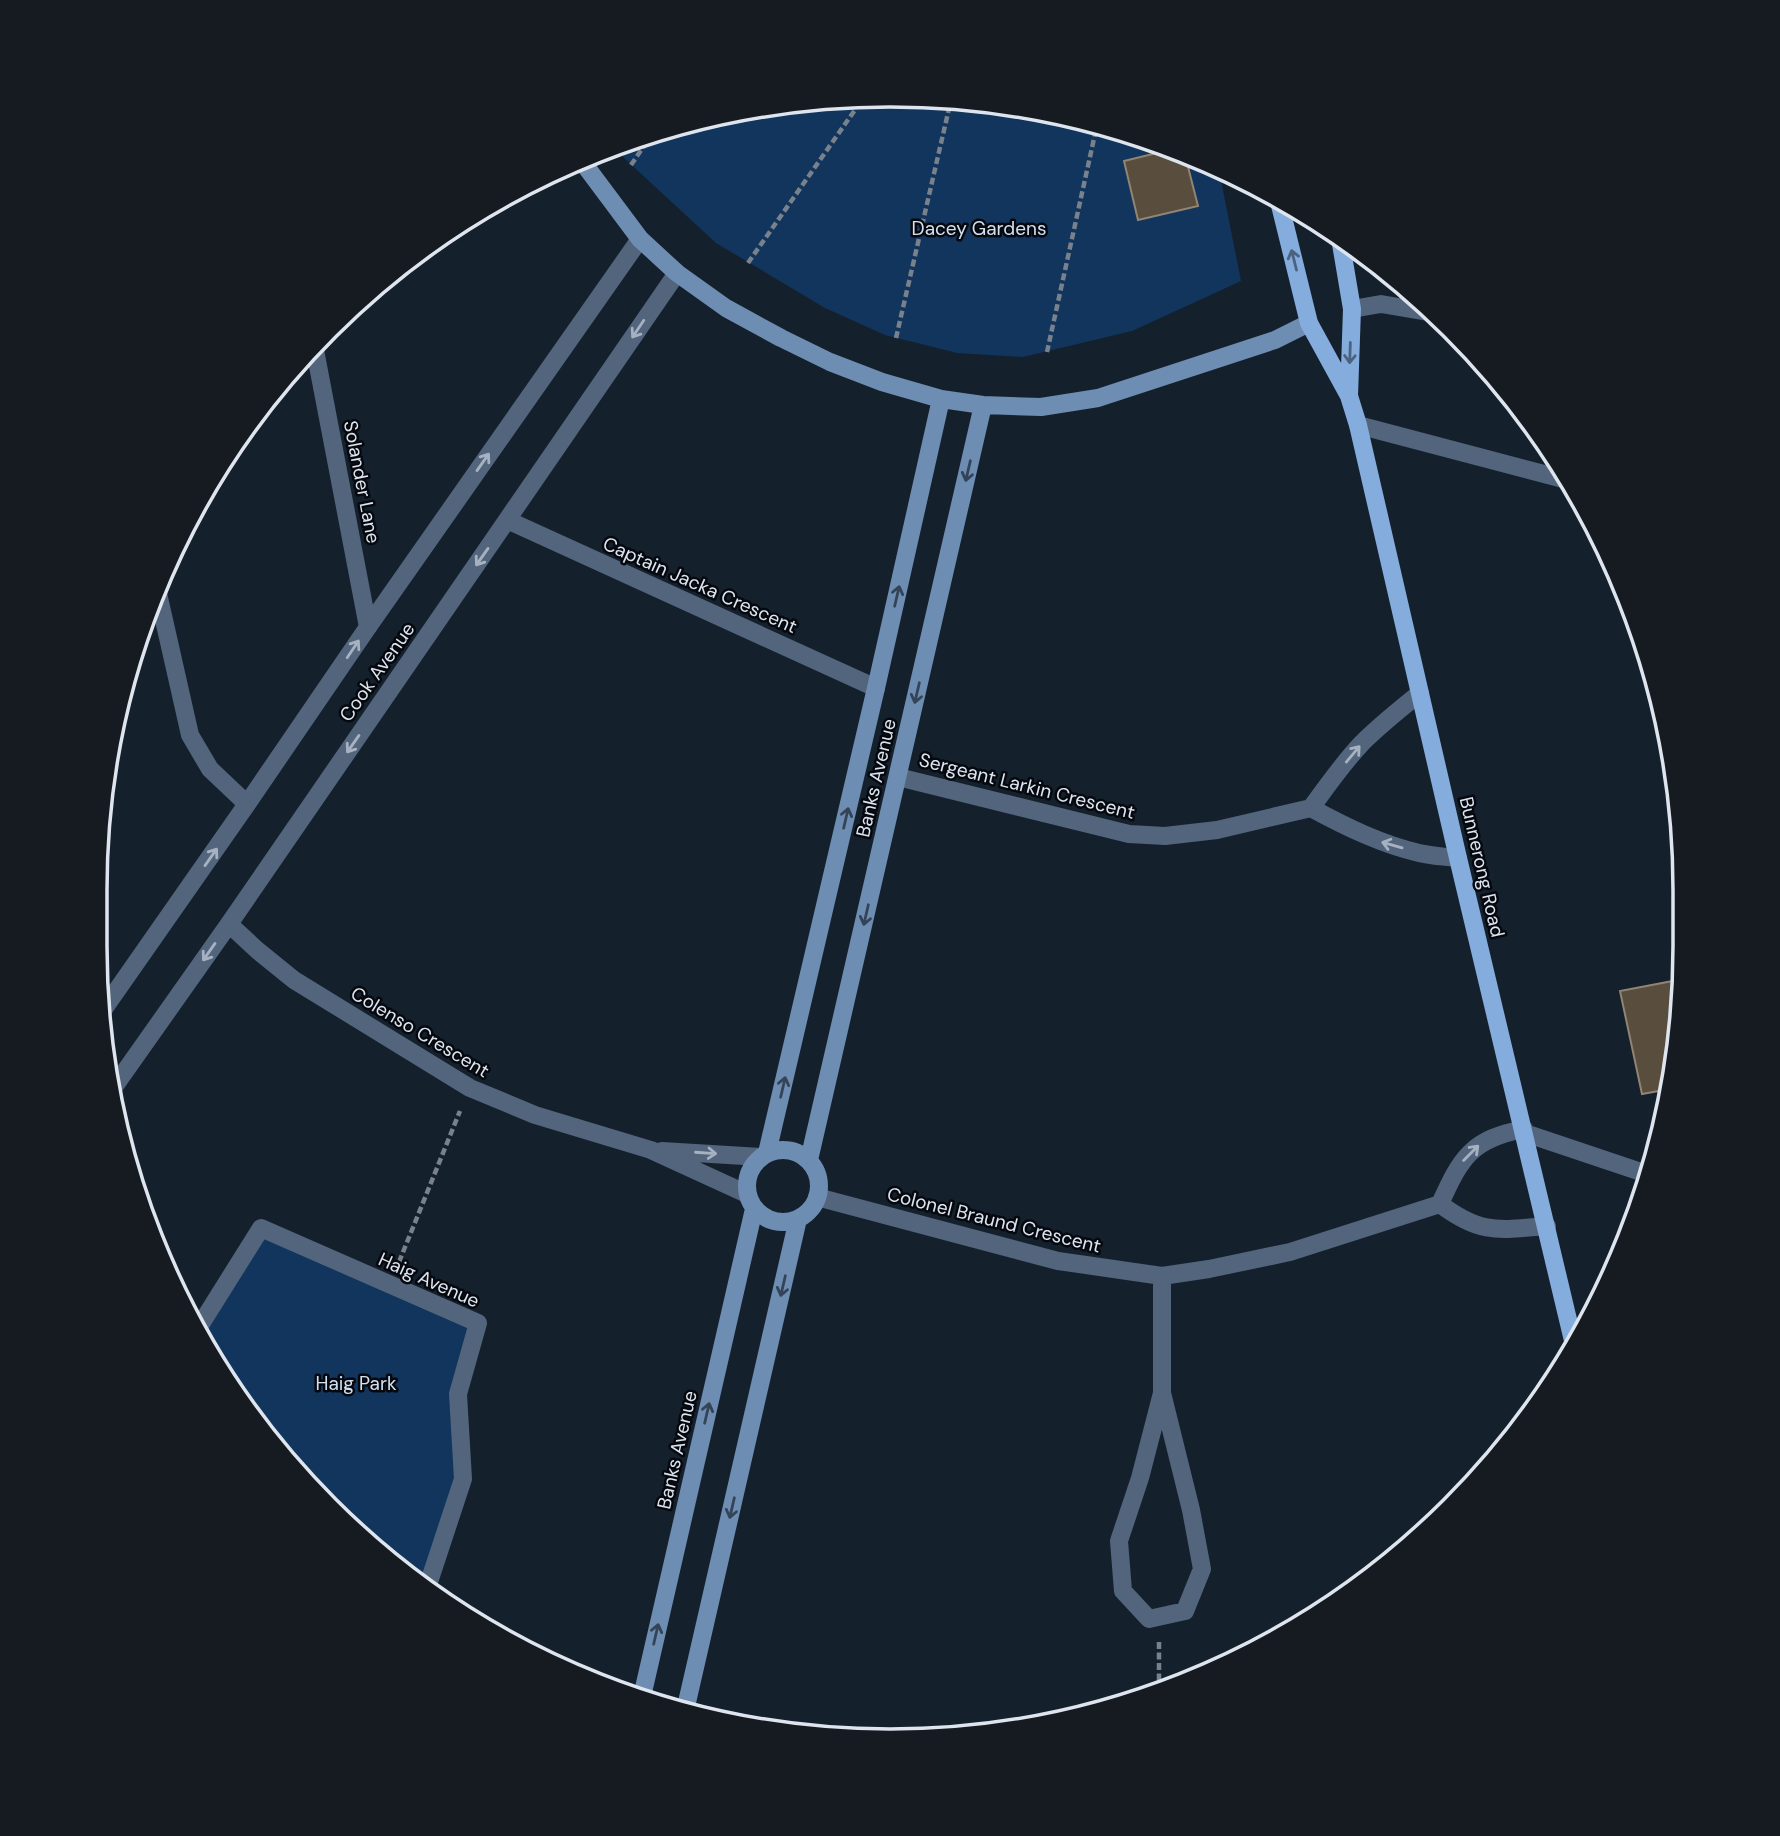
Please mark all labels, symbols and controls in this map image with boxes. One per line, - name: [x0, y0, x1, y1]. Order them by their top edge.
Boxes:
- park label: Dacey Gardens: [912, 216, 1046, 241]
- one-way arrow: [1287, 249, 1300, 272]
- one-way arrow: [631, 319, 646, 338]
- one-way arrow: [1344, 341, 1357, 364]
- street label: Solander Lane: [338, 418, 386, 546]
- one-way arrow: [476, 453, 490, 472]
- one-way arrow: [961, 459, 974, 482]
- street label: Captain Jacka Crescent: [599, 531, 801, 639]
- one-way arrow: [475, 547, 489, 566]
- one-way arrow: [890, 585, 904, 608]
- street label: Cook Avenue: [334, 618, 420, 726]
- one-way arrow: [346, 639, 360, 659]
- one-way arrow: [910, 681, 924, 704]
- street label: Banks Avenue: [850, 716, 902, 840]
- one-way arrow: [346, 734, 360, 753]
- one-way arrow: [1345, 745, 1361, 763]
- street label: Sergeant Larkin Crescent: [917, 747, 1137, 825]
- street label: Bunnerong Road: [1454, 794, 1510, 940]
- one-way arrow: [840, 807, 853, 830]
- one-way arrow: [1381, 837, 1403, 850]
- one-way arrow: [203, 848, 218, 867]
- one-way arrow: [859, 903, 872, 926]
- one-way arrow: [202, 942, 216, 961]
- street label: Colenso Crescent: [346, 981, 494, 1083]
- one-way arrow: [777, 1076, 790, 1099]
- one-way arrow: [1463, 1145, 1480, 1162]
- one-way arrow: [695, 1147, 718, 1160]
- street label: Colonel Braund Crescent: [884, 1181, 1104, 1259]
- street label: Haig Avenue: [375, 1247, 483, 1313]
- one-way arrow: [776, 1274, 789, 1297]
- park label: Haig Park: [315, 1371, 397, 1396]
- street label: Banks Avenue: [651, 1388, 703, 1512]
- one-way arrow: [701, 1402, 714, 1424]
- one-way arrow: [724, 1496, 738, 1519]
- one-way arrow: [650, 1623, 663, 1646]

